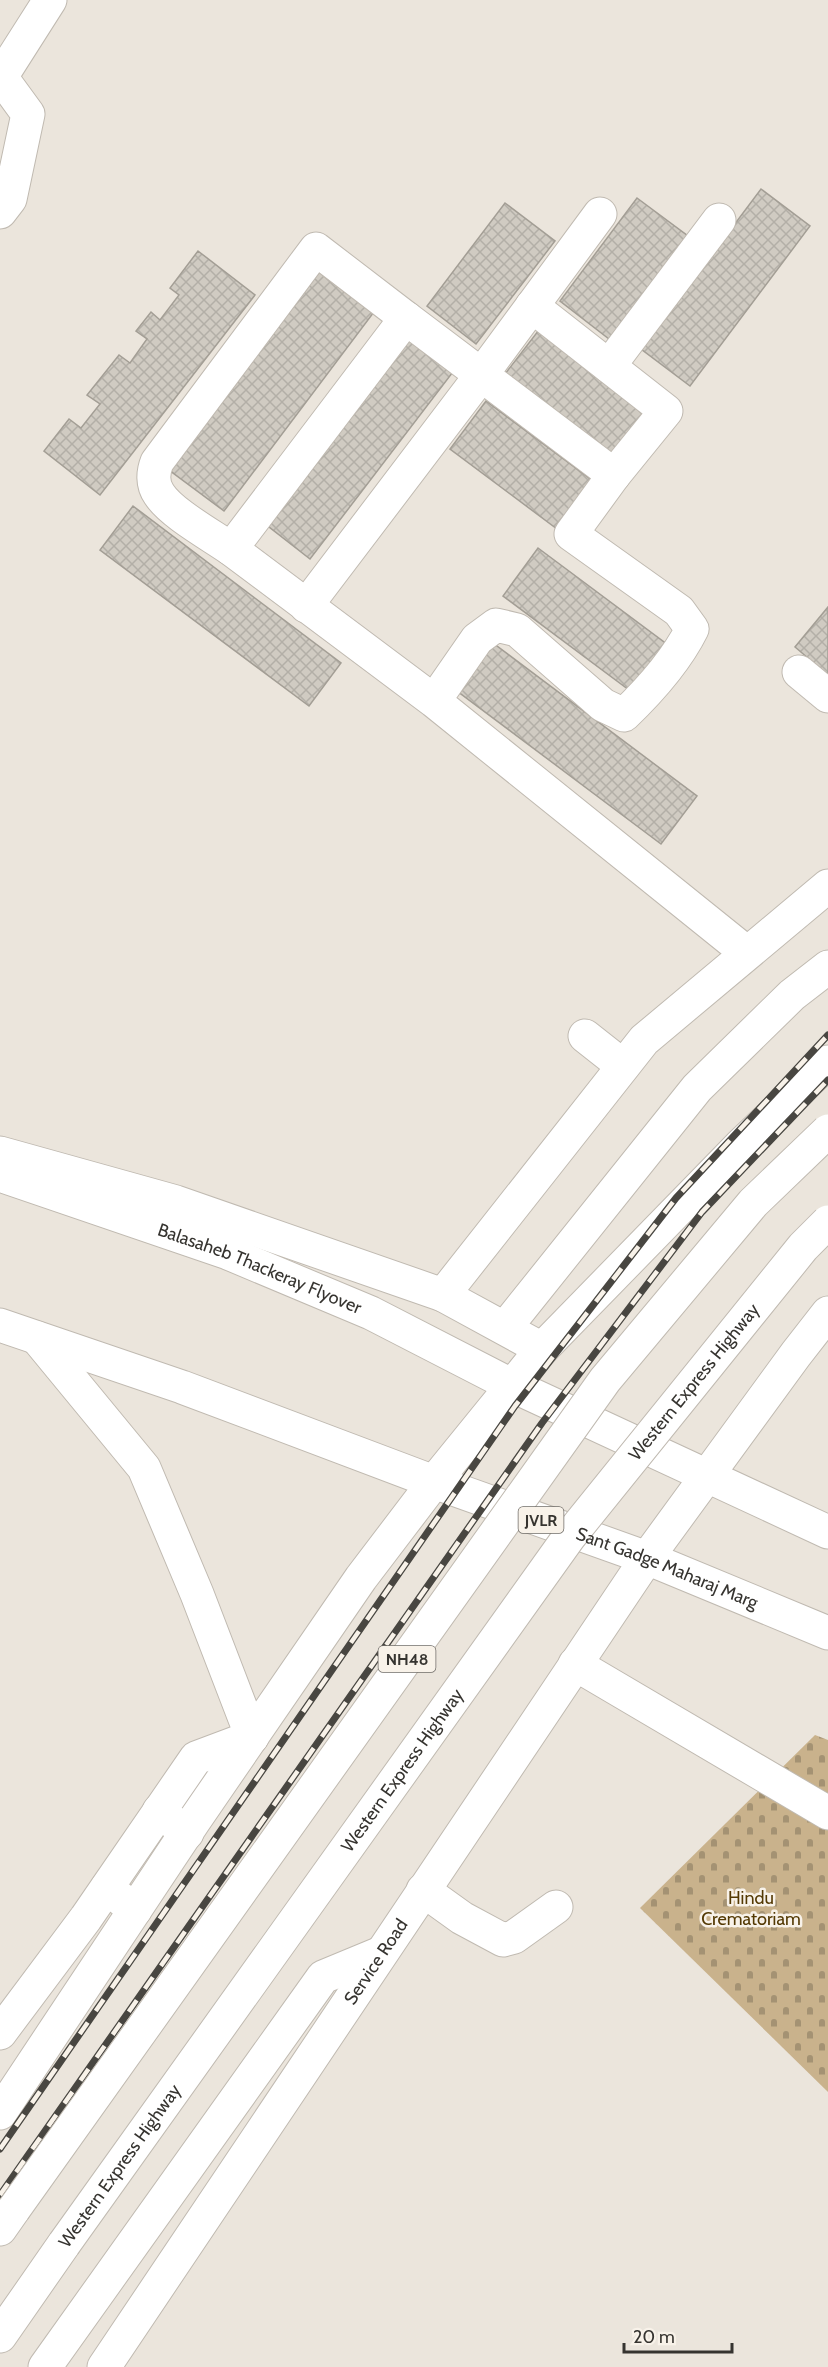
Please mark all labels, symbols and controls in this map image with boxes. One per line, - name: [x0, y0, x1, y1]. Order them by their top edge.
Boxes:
- street label: Balasaheb Thackeray Flyover: [155, 1219, 365, 1319]
- street label: Western Express Highway: [624, 1299, 764, 1465]
- road number: JVLR: [518, 1507, 564, 1533]
- street label: Sant Gadge Maharaj Marg: [573, 1523, 762, 1614]
- road number: NH48: [378, 1646, 436, 1672]
- street label: Western Express Highway: [336, 1684, 468, 1856]
- park label: Hindu Crematoriam: [701, 1887, 801, 1930]
- street label: Service Road: [339, 1915, 413, 2009]
- street label: Western Express Highway: [54, 2080, 186, 2252]
- scale bar: [624, 2316, 732, 2354]
- text: 20 m: [633, 2326, 675, 2348]

